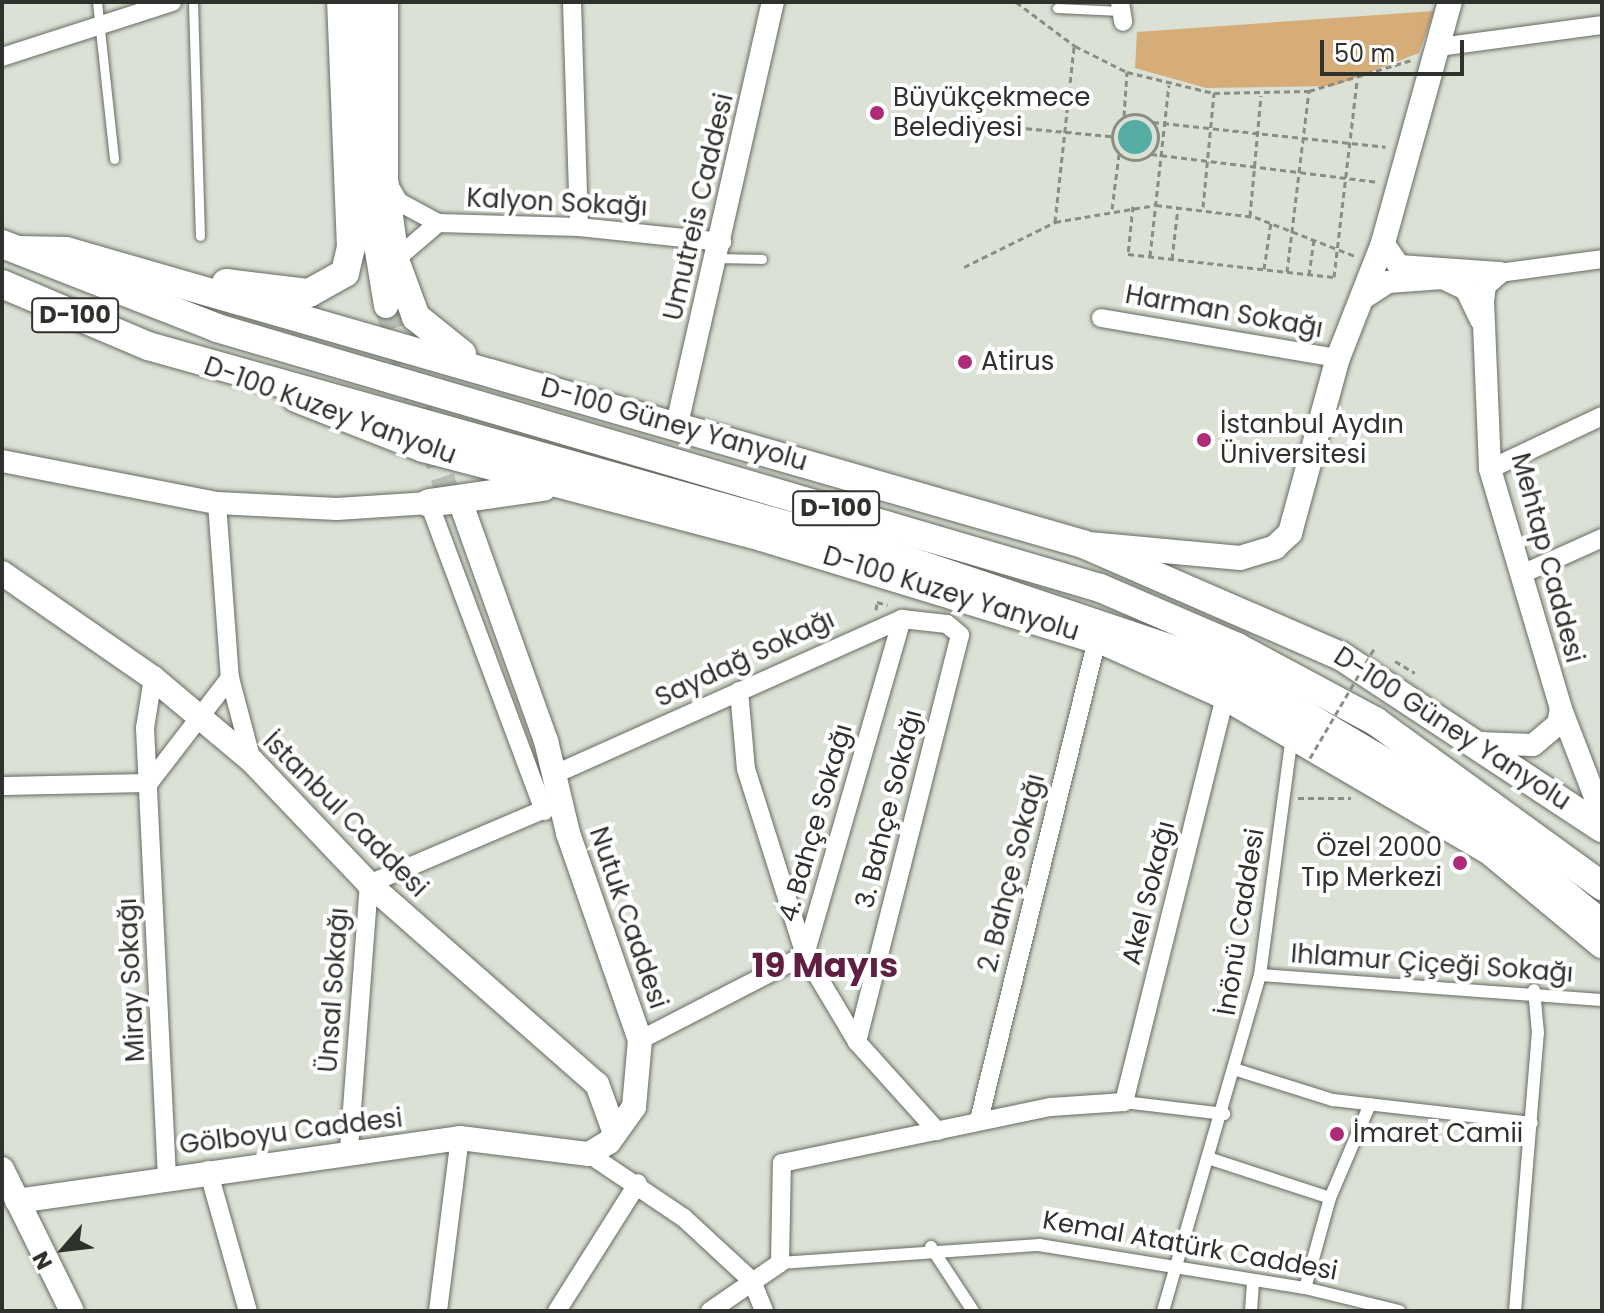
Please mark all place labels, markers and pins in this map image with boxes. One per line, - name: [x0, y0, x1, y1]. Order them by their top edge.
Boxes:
- place label: Büyükçekmece Belediyesi: [893, 82, 1090, 144]
- marker: Büyükçekmece Belediyesi: [868, 104, 886, 122]
- place label: Atirus: [981, 346, 1054, 378]
- marker: Atirus: [956, 353, 974, 371]
- place label: İstanbul Aydın Üniversitesi: [1220, 409, 1404, 470]
- marker: İstanbul Aydın Üniversitesi: [1195, 431, 1213, 449]
- place label: Özel 2000 Tıp Merkezi: [1301, 832, 1442, 894]
- marker: Özel 2000 Tıp Merkezi: [1449, 852, 1471, 874]
- place label: İmaret Camii: [1353, 1118, 1523, 1150]
- marker: İmaret Camii: [1328, 1125, 1346, 1143]

